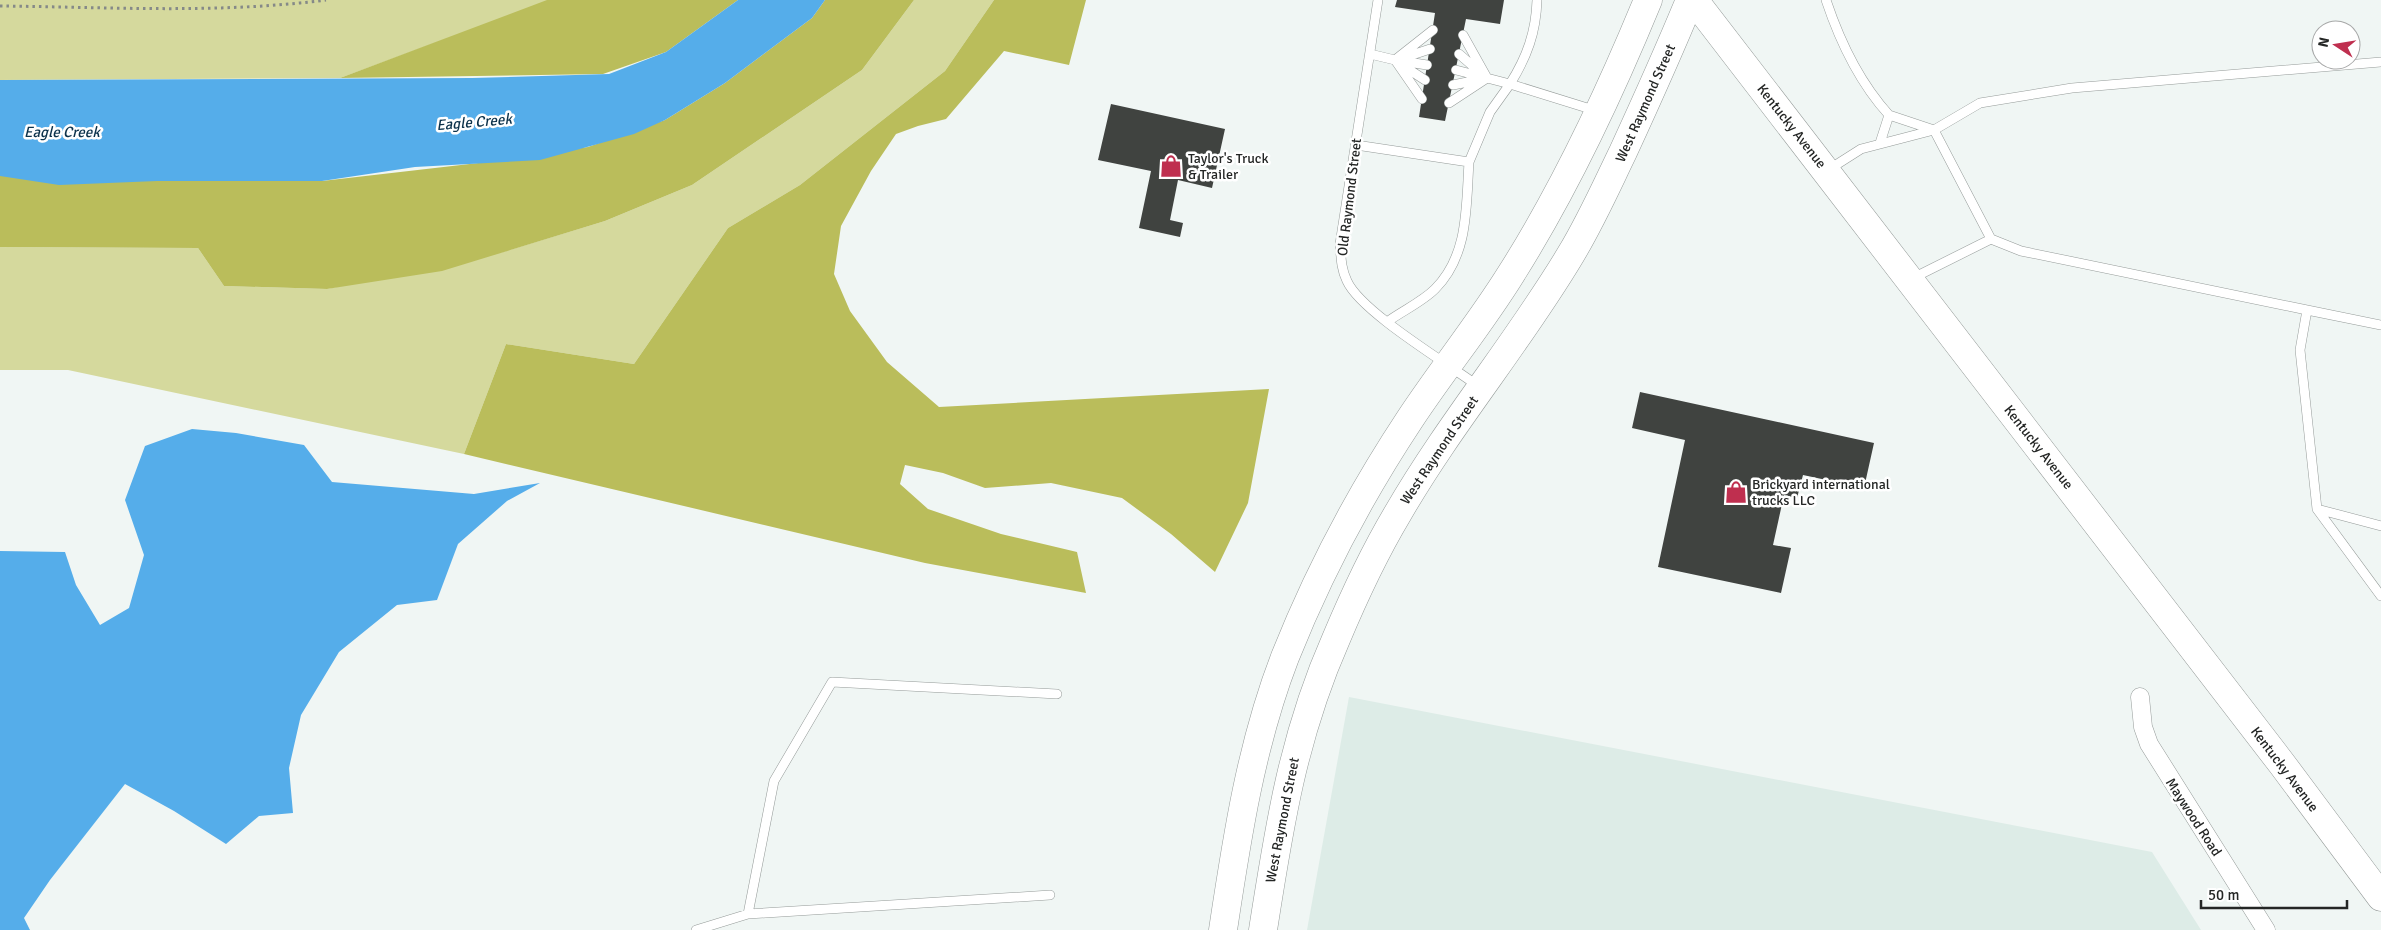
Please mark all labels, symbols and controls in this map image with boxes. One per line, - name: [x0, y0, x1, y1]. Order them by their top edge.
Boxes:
- north arrow: [2311, 20, 2361, 70]
- text: N: [2314, 36, 2333, 49]
- street label: West Raymond Street: [1612, 42, 1679, 165]
- street label: Kentucky Avenue: [1753, 81, 1830, 172]
- water label: Eagle Creek: [435, 110, 514, 134]
- water label: Eagle Creek: [24, 123, 101, 141]
- street label: Old Raymond Street: [1334, 137, 1365, 257]
- place label: Taylor's Truck & Trailer: [1188, 150, 1268, 183]
- shop icon: Taylor's Truck & Trailer: [1158, 153, 1184, 179]
- street label: West Raymond Street: [1397, 393, 1482, 508]
- street label: Kentucky Avenue: [2000, 402, 2077, 493]
- place label: Brickyard international trucks LLC: [1752, 476, 1890, 509]
- shop icon: Brickyard international trucks LLC: [1723, 479, 1749, 505]
- street label: Kentucky Avenue: [2247, 723, 2322, 815]
- street label: West Raymond Street: [1262, 756, 1303, 884]
- street label: Maywood Road: [2162, 775, 2225, 860]
- scale bar: [2201, 878, 2347, 910]
- text: 50 m: [2208, 886, 2239, 904]

